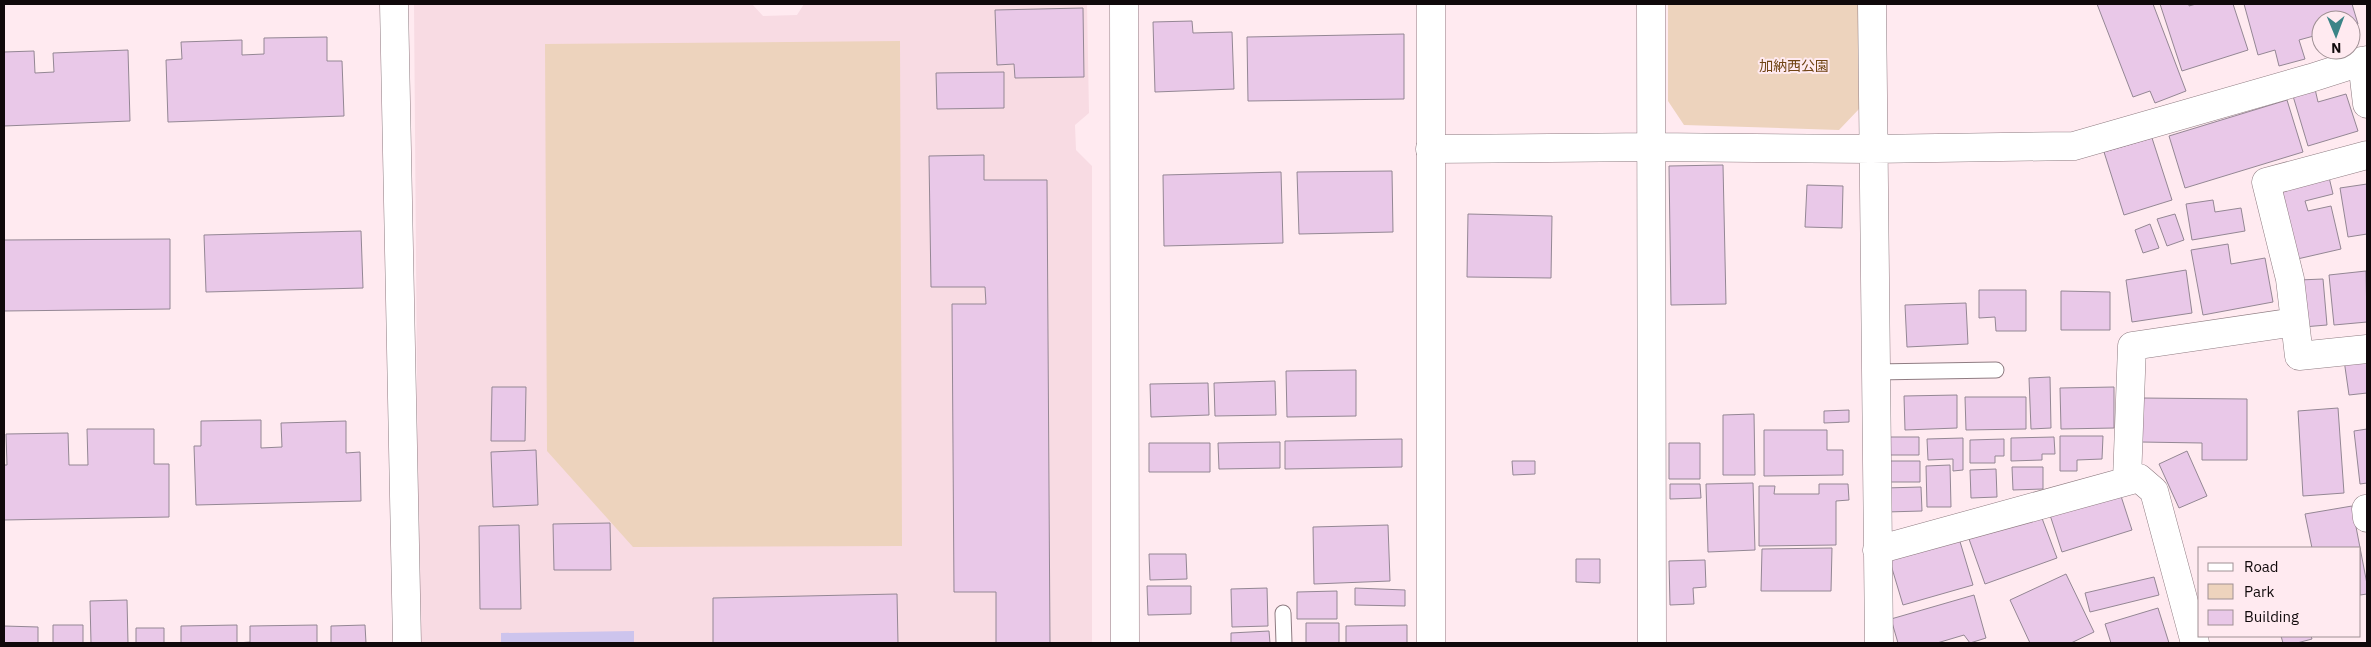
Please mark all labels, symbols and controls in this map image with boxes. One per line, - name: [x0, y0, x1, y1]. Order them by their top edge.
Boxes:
- north arrow: [2311, 10, 2361, 60]
- text: N: [2331, 39, 2341, 57]
- park label: 加納西公園: [1759, 57, 1829, 75]
- legend: [2198, 547, 2361, 637]
- text: Road: [2244, 557, 2279, 576]
- text: Park: [2244, 582, 2274, 601]
- text: Building: [2244, 607, 2299, 626]

